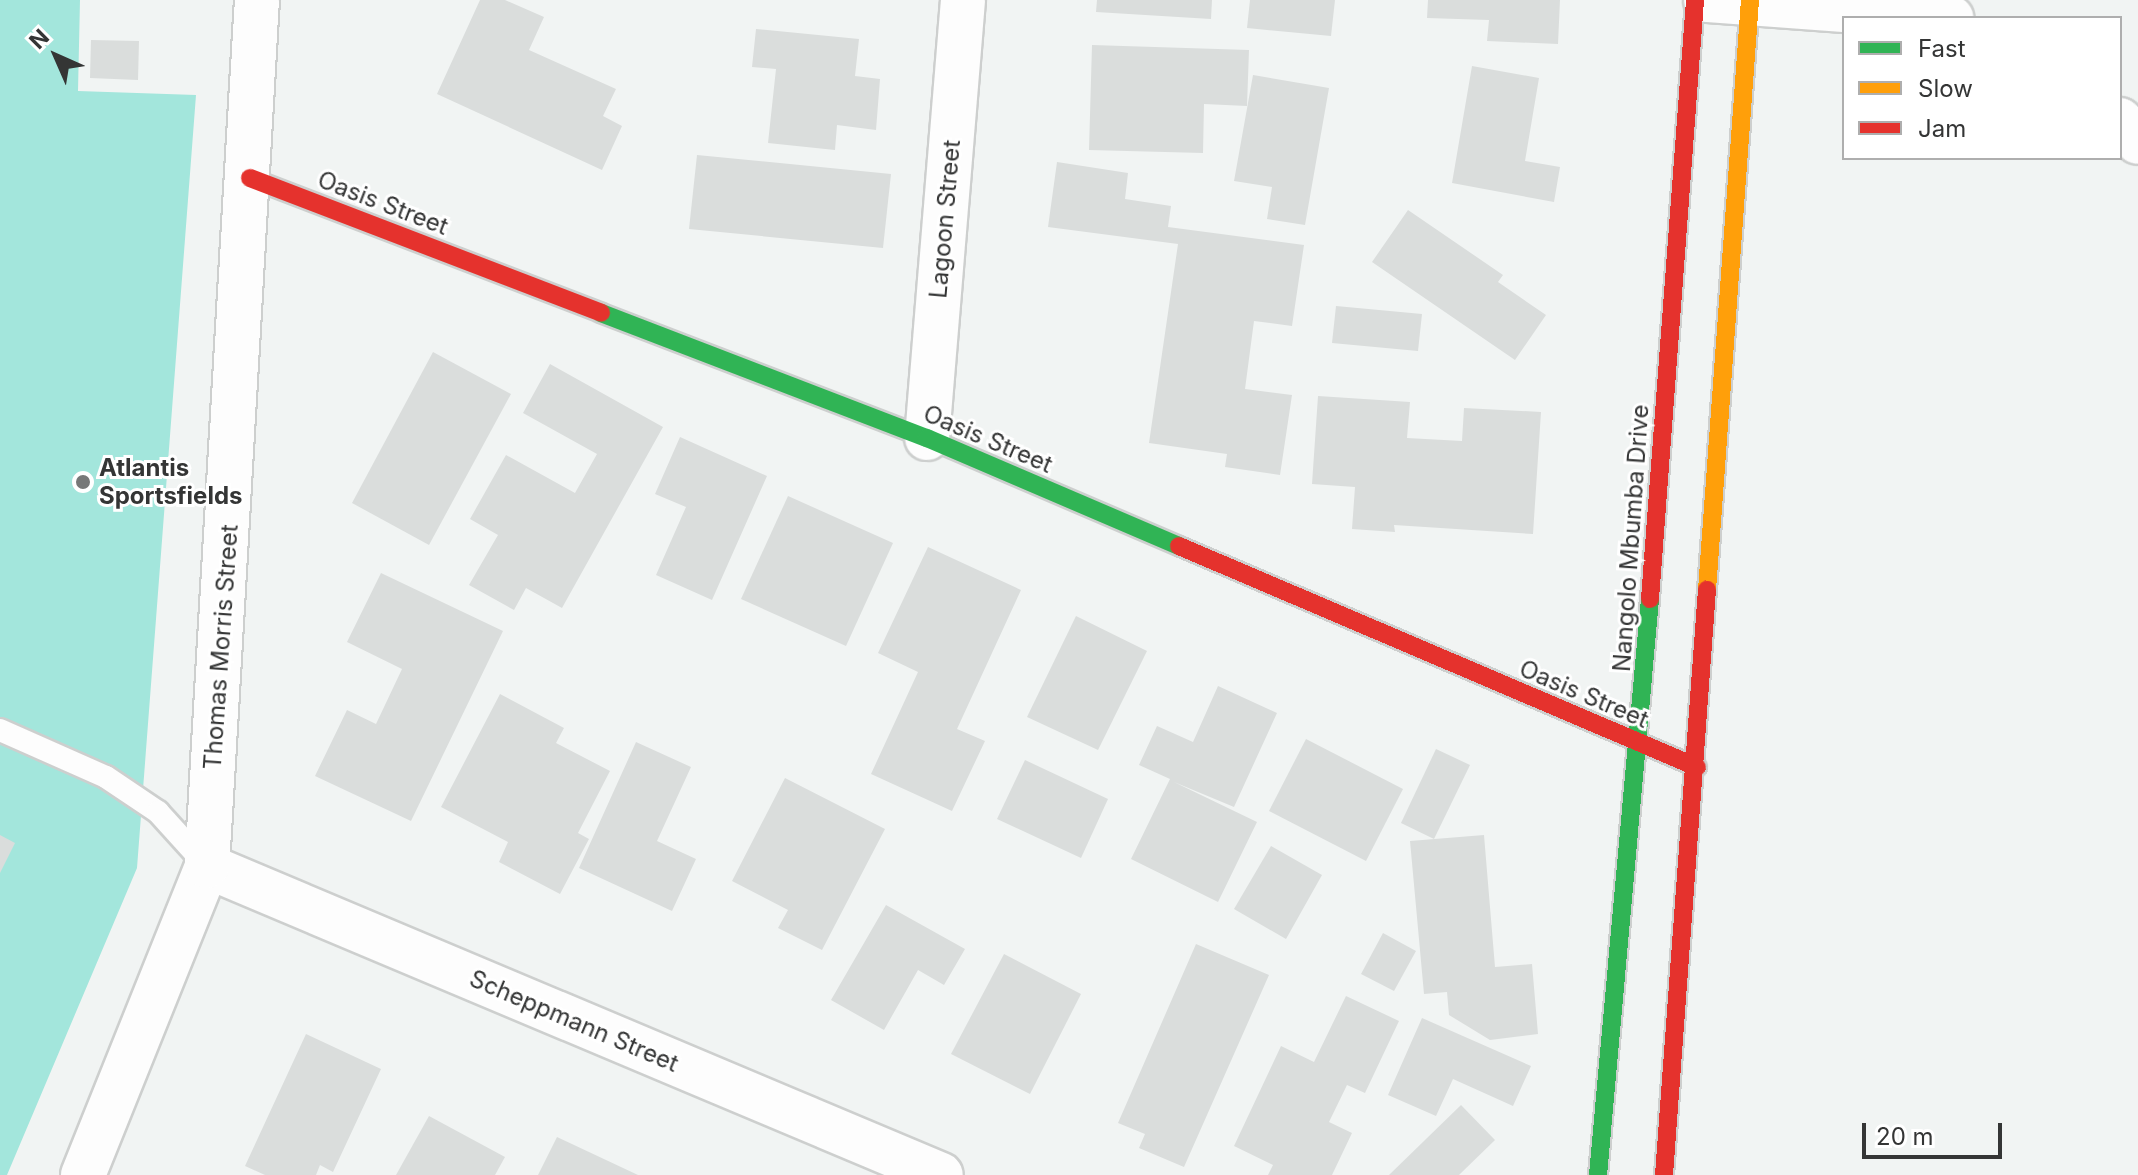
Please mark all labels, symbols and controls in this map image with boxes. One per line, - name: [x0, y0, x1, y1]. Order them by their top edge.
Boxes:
- north arrow: [16, 16, 96, 96]
- legend: [1842, 16, 2122, 160]
- text: N: [24, 24, 54, 54]
- text: Fast: [1918, 34, 1966, 63]
- text: Slow: [1918, 74, 1973, 103]
- text: Jam: [1918, 114, 1966, 143]
- street label: Lagoon Street: [924, 138, 966, 300]
- street label: Oasis Street: [314, 165, 452, 241]
- street label: Oasis Street: [919, 399, 1057, 479]
- street label: Nangolo Mbumba Drive: [1607, 403, 1655, 673]
- place label: Atlantis Sportsfields: [99, 454, 242, 510]
- marker: Atlantis Sportsfields: [74, 473, 92, 491]
- street label: Thomas Morris Street: [198, 523, 244, 771]
- street label: Oasis Street: [1515, 654, 1653, 734]
- street label: Scheppmann Street: [465, 964, 683, 1078]
- scale bar: [1866, 1107, 2006, 1157]
- text: 20 m: [1876, 1122, 1934, 1151]

